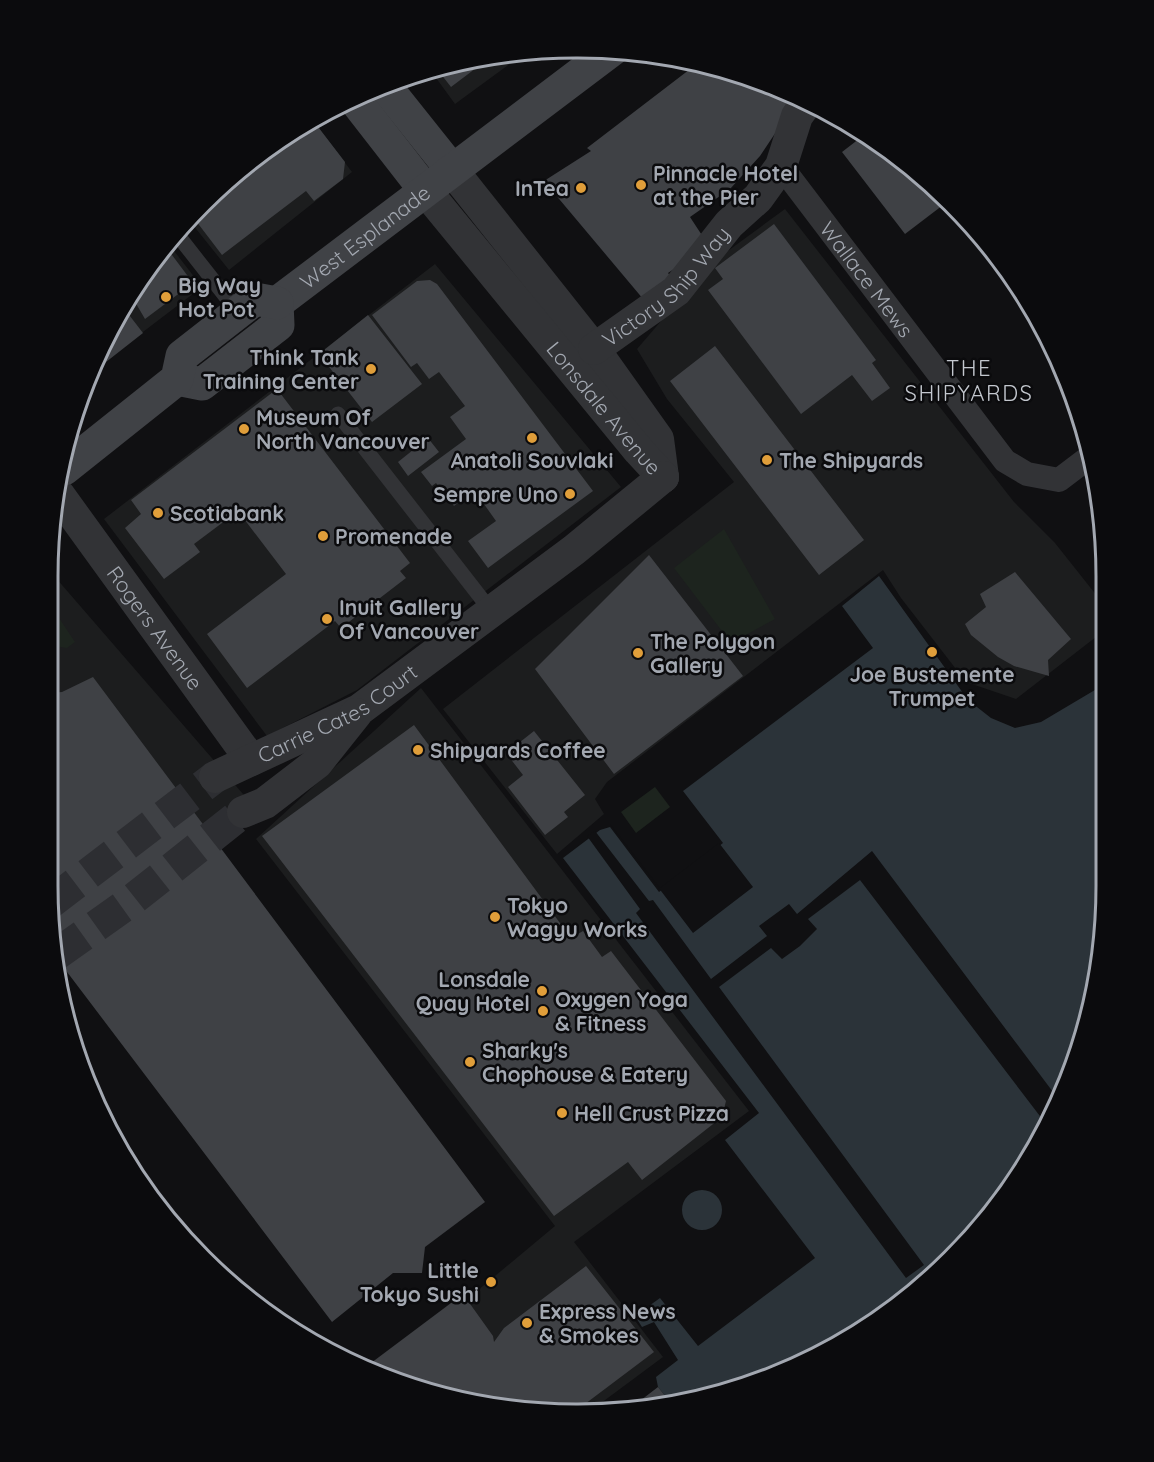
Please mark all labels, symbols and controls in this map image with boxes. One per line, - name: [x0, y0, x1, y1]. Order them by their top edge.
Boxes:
- place label: Pinnacle Hotel at the Pier: [653, 160, 798, 210]
- place label: InTea: [515, 175, 569, 201]
- marker: Pinnacle Hotel at the Pier: [634, 178, 648, 192]
- street label: West Esplanade: [295, 179, 435, 294]
- marker: InTea: [574, 181, 588, 195]
- street label: Wallace Mews: [815, 216, 919, 342]
- street label: Victory Ship Way: [597, 221, 735, 352]
- place label: Big Way Hot Pot: [178, 272, 261, 322]
- marker: Big Way Hot Pot: [159, 290, 173, 304]
- street label: Lonsdale Avenue: [541, 336, 667, 480]
- place label: Think Tank Training Center: [203, 344, 359, 394]
- district label: THE SHIPYARDS: [905, 354, 1033, 407]
- marker: Think Tank Training Center: [364, 362, 378, 376]
- place label: Museum Of North Vancouver: [256, 404, 430, 454]
- marker: Museum Of North Vancouver: [237, 422, 251, 436]
- marker: Anatoli Souvlaki: [525, 431, 539, 445]
- place label: Anatoli Souvlaki: [451, 447, 613, 473]
- place label: The Shipyards: [779, 447, 923, 473]
- marker: The Shipyards: [760, 453, 774, 467]
- place label: Sempre Uno: [433, 481, 558, 507]
- marker: Sempre Uno: [563, 487, 577, 501]
- place label: Scotiabank: [170, 500, 284, 526]
- marker: Scotiabank: [151, 506, 165, 520]
- place label: Promenade: [335, 523, 452, 549]
- marker: Promenade: [316, 529, 330, 543]
- street label: Rogers Avenue: [102, 561, 209, 695]
- place label: Inuit Gallery Of Vancouver: [339, 594, 479, 644]
- marker: Inuit Gallery Of Vancouver: [320, 612, 334, 626]
- place label: The Polygon Gallery: [650, 628, 775, 678]
- marker: Joe Bustemente Trumpet: [925, 645, 939, 659]
- marker: The Polygon Gallery: [631, 646, 645, 660]
- street label: Carrie Cates Court: [253, 658, 422, 768]
- place label: Joe Bustemente Trumpet: [849, 661, 1015, 711]
- place label: Shipyards Coffee: [430, 737, 606, 763]
- marker: Shipyards Coffee: [411, 743, 425, 757]
- place label: Tokyo Wagyu Works: [507, 892, 647, 942]
- marker: Tokyo Wagyu Works: [488, 910, 502, 924]
- place label: Lonsdale Quay Hotel: [416, 966, 530, 1016]
- marker: Lonsdale Quay Hotel: [535, 984, 549, 998]
- place label: Oxygen Yoga & Fitness: [555, 986, 688, 1036]
- marker: Oxygen Yoga & Fitness: [536, 1004, 550, 1018]
- place label: Sharky's Chophouse & Eatery: [482, 1037, 688, 1087]
- marker: Sharky's Chophouse & Eatery: [463, 1055, 477, 1069]
- place label: Hell Crust Pizza: [574, 1100, 729, 1126]
- marker: Hell Crust Pizza: [555, 1106, 569, 1120]
- place label: Little Tokyo Sushi: [360, 1257, 479, 1307]
- marker: Little Tokyo Sushi: [484, 1275, 498, 1289]
- place label: Express News & Smokes: [539, 1298, 676, 1348]
- marker: Express News & Smokes: [520, 1316, 534, 1330]

